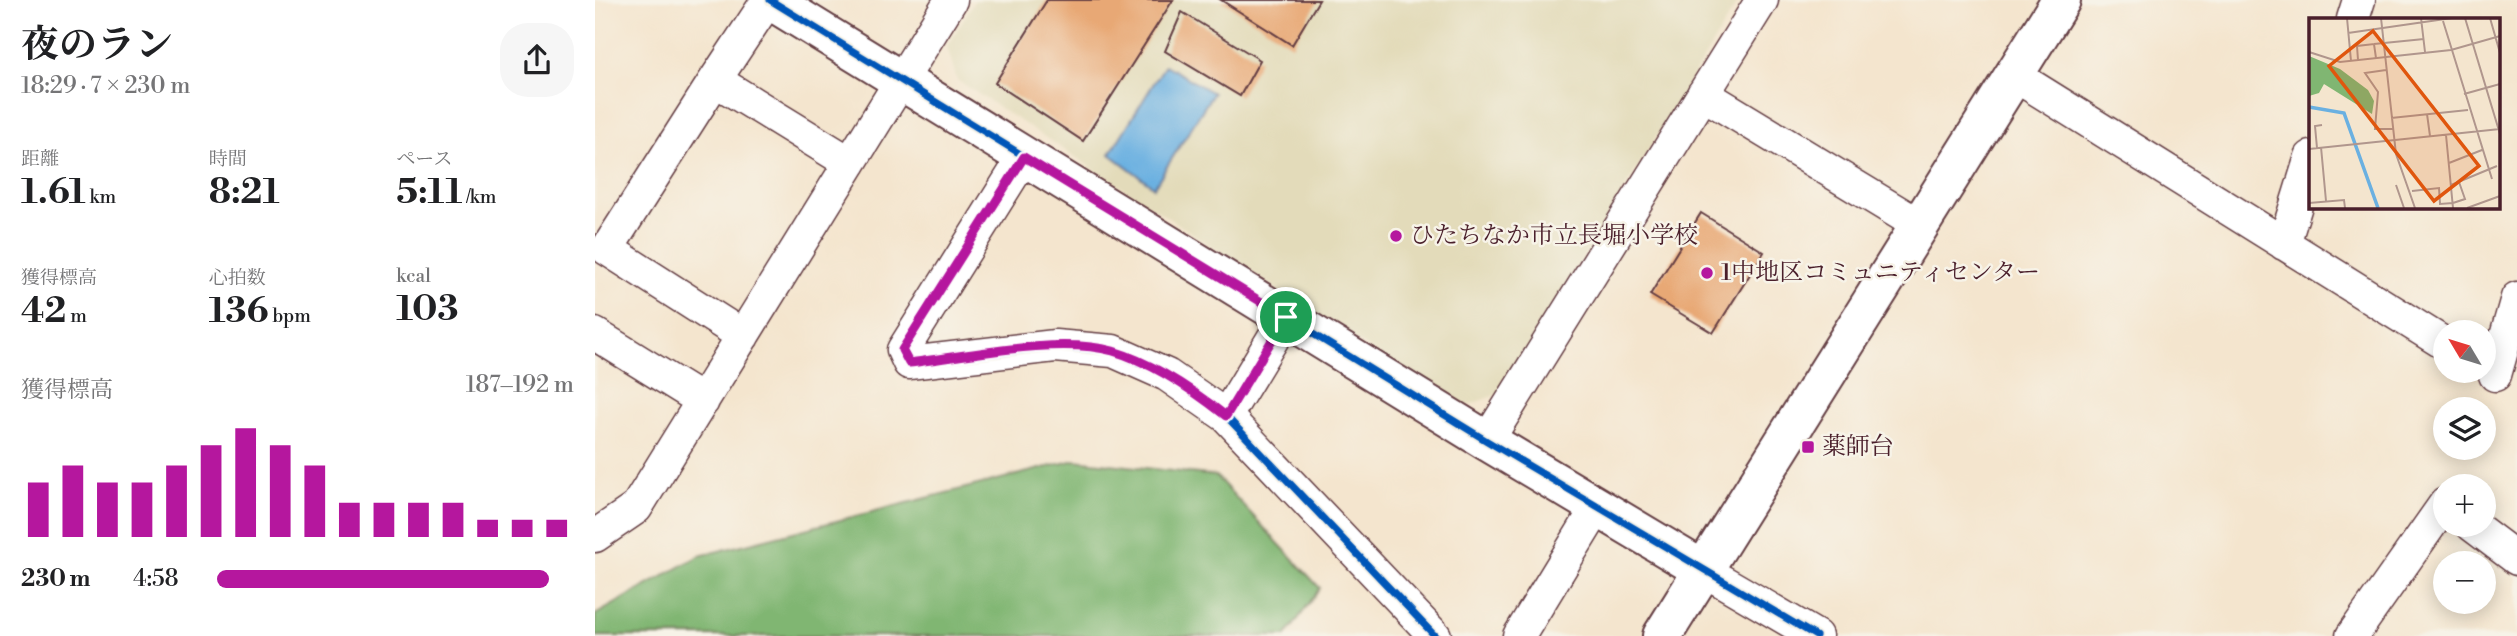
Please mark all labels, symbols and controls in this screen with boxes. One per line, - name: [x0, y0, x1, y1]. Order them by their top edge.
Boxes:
- inset map: [2309, 18, 2499, 208]
- text: 夜のラン: [21, 22, 173, 69]
- button: share: [500, 23, 574, 97]
- text: 18:29 · 7 × 230 m: [21, 72, 190, 100]
- text: 距離: [21, 147, 59, 171]
- text: 時間: [209, 147, 247, 171]
- text: ペース: [396, 147, 452, 171]
- text: 1.61: [21, 171, 86, 214]
- text: 8:21: [209, 171, 280, 214]
- text: 5:11: [396, 171, 462, 214]
- text: km: [86, 185, 116, 209]
- text: /km: [462, 185, 496, 209]
- place label: ひたちなか市立長堀小学校: [1410, 221, 1698, 251]
- marker: ひたちなか市立長堀小学校: [1388, 228, 1404, 244]
- place label: 1中地区コミュニティセンター: [1721, 258, 2040, 288]
- text: kcal: [396, 264, 431, 288]
- marker: 1中地区コミュニティセンター: [1699, 265, 1715, 281]
- text: 獲得標高: [21, 266, 97, 290]
- text: 心拍数: [209, 266, 266, 290]
- pin: [1256, 287, 1316, 347]
- text: 103: [396, 288, 459, 331]
- text: 42: [21, 290, 66, 333]
- text: 136: [209, 290, 269, 333]
- icon: arrive: [1267, 298, 1305, 336]
- text: m: [66, 304, 87, 328]
- text: bpm: [269, 304, 311, 328]
- north arrow: [2433, 320, 2495, 383]
- map controls: [2433, 320, 2496, 614]
- text: 187–192 m: [466, 371, 574, 399]
- text: 獲得標高: [21, 376, 113, 404]
- button: layers: [2433, 397, 2496, 460]
- place label: 薬師台: [1822, 432, 1894, 462]
- marker: 薬師台: [1800, 439, 1816, 455]
- button: +: [2433, 474, 2496, 537]
- button: −: [2433, 551, 2496, 614]
- text: 230 m: [21, 565, 91, 593]
- text: 4:58: [133, 565, 179, 593]

